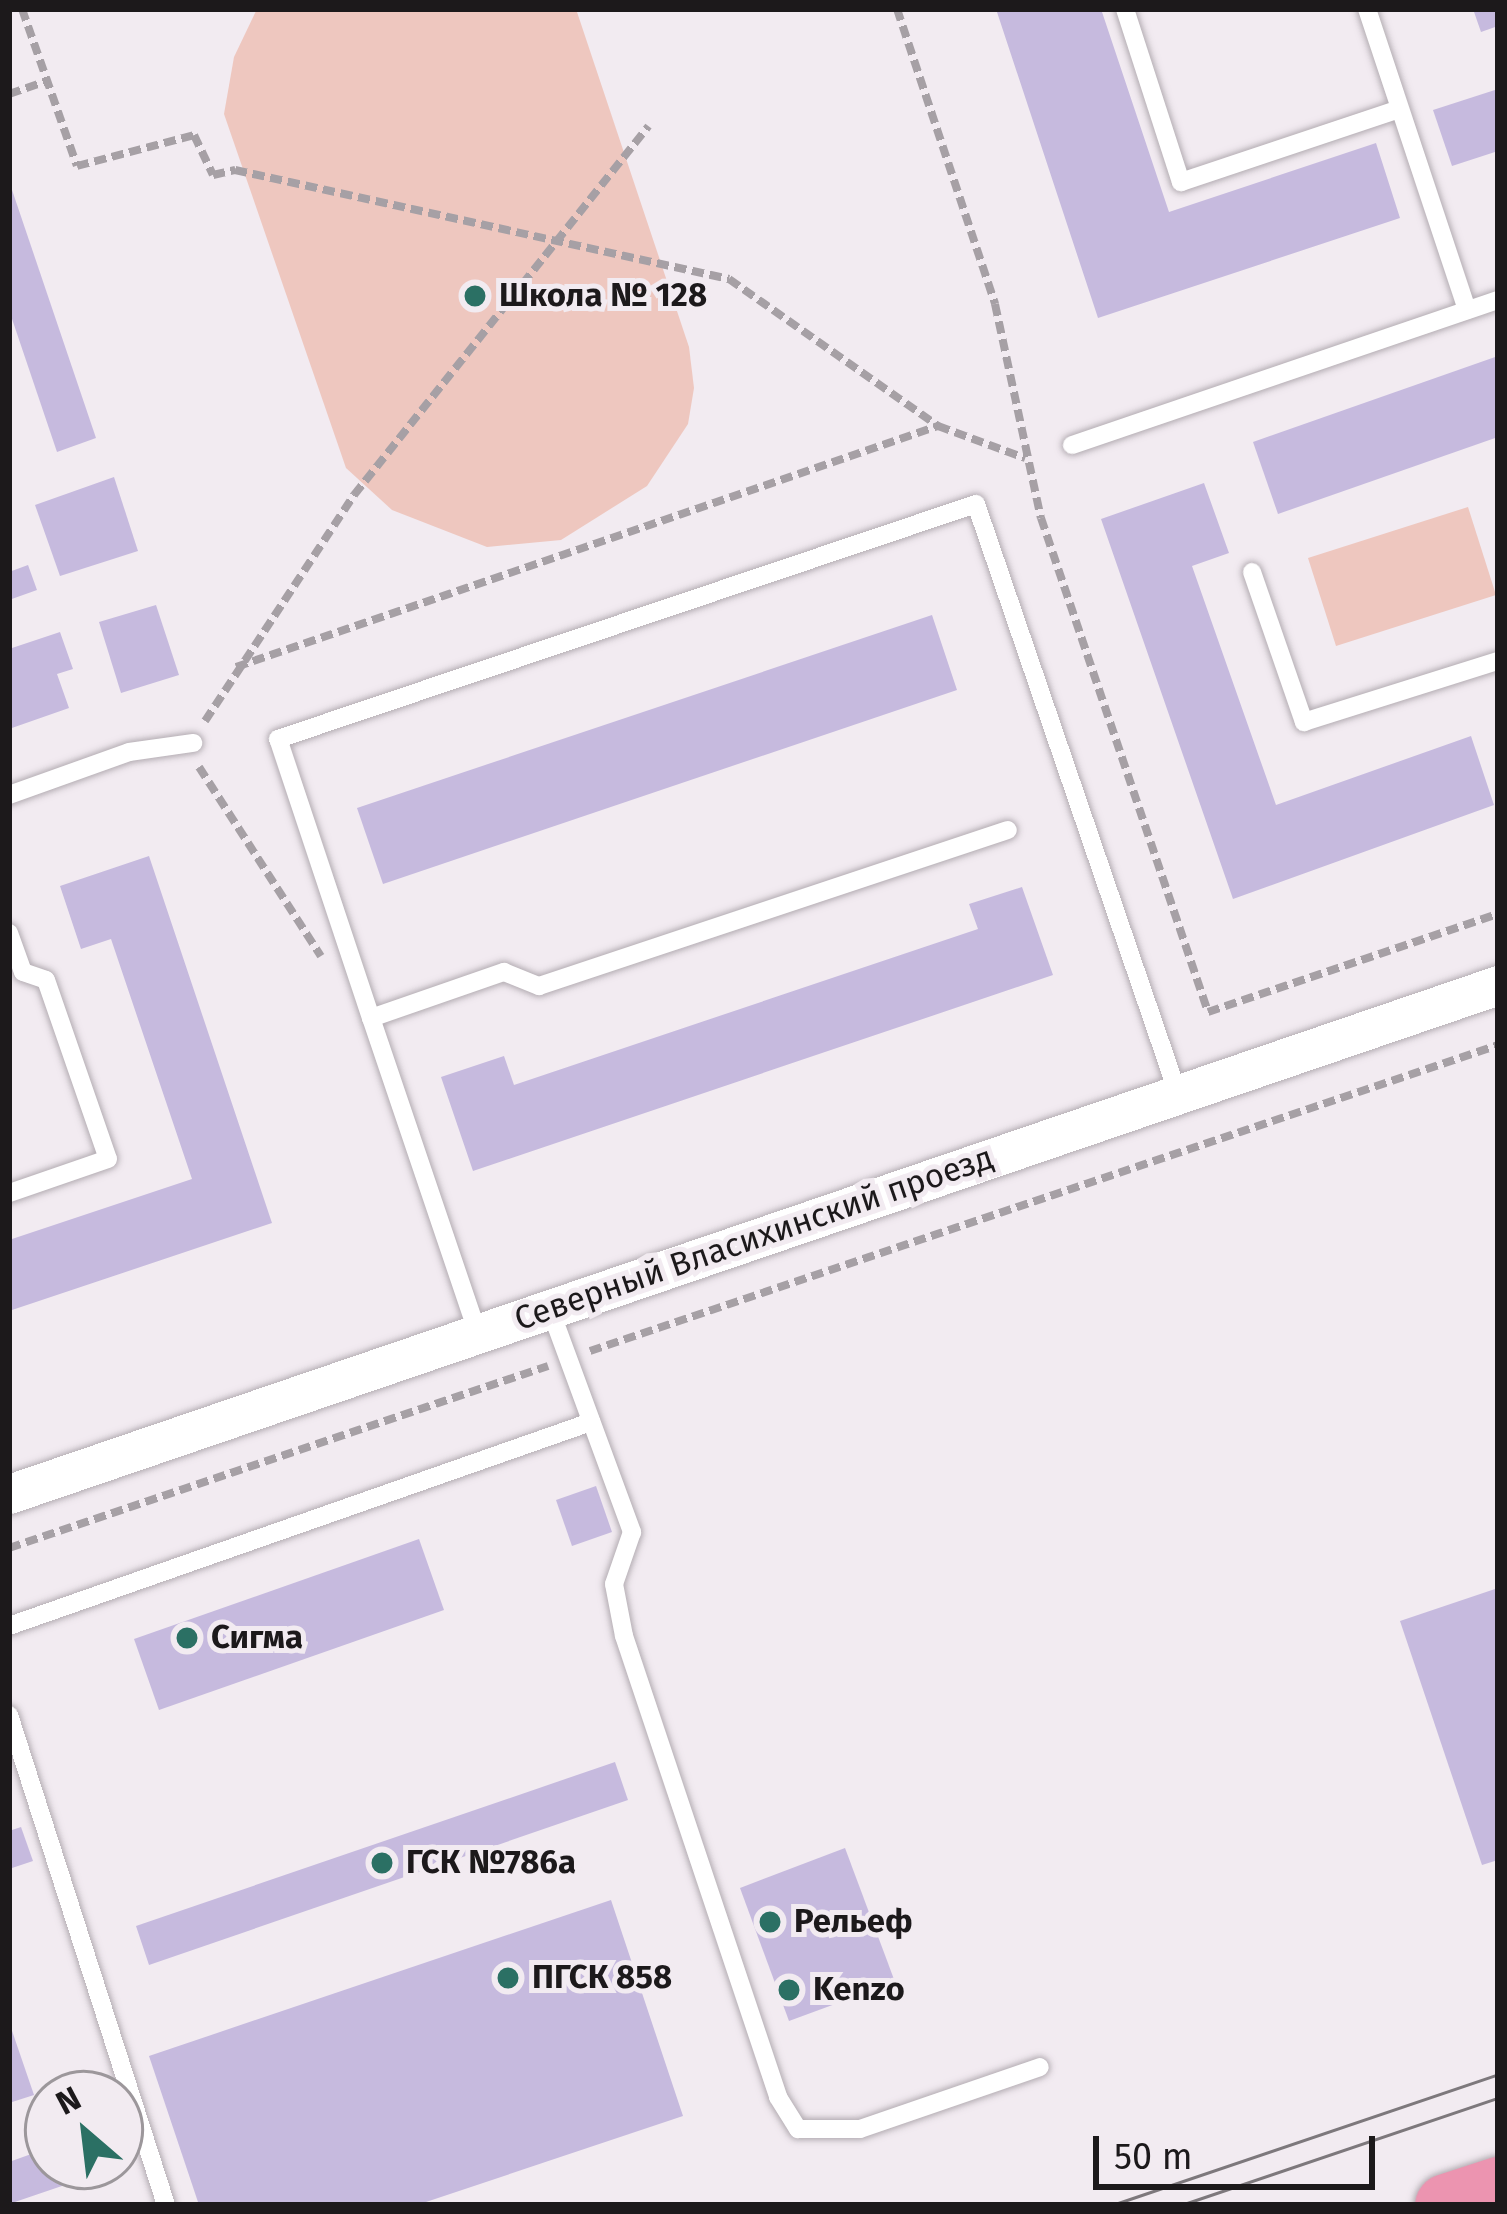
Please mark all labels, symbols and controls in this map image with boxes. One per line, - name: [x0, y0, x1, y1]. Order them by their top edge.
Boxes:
- place label: Школа № 128: [499, 276, 707, 316]
- marker: Школа № 128: [462, 283, 488, 309]
- street label: Северный Власихинский проезд: [510, 1138, 998, 1340]
- place label: Сигма: [211, 1618, 303, 1658]
- marker: Сигма: [174, 1625, 200, 1651]
- place label: ГСК №786а: [406, 1843, 576, 1883]
- marker: ГСК №786а: [369, 1850, 395, 1876]
- place label: Рельеф: [794, 1902, 913, 1942]
- marker: Рельеф: [757, 1909, 783, 1935]
- place label: ПГСК 858: [532, 1958, 672, 1998]
- marker: ПГСК 858: [495, 1965, 521, 1991]
- place label: Kenzo: [813, 1970, 905, 2010]
- marker: Kenzo: [776, 1977, 802, 2003]
- north arrow: [24, 2070, 144, 2190]
- text: N: [49, 2078, 88, 2124]
- scale bar: [1099, 2112, 1381, 2186]
- text: 50 m: [1114, 2135, 1193, 2179]

